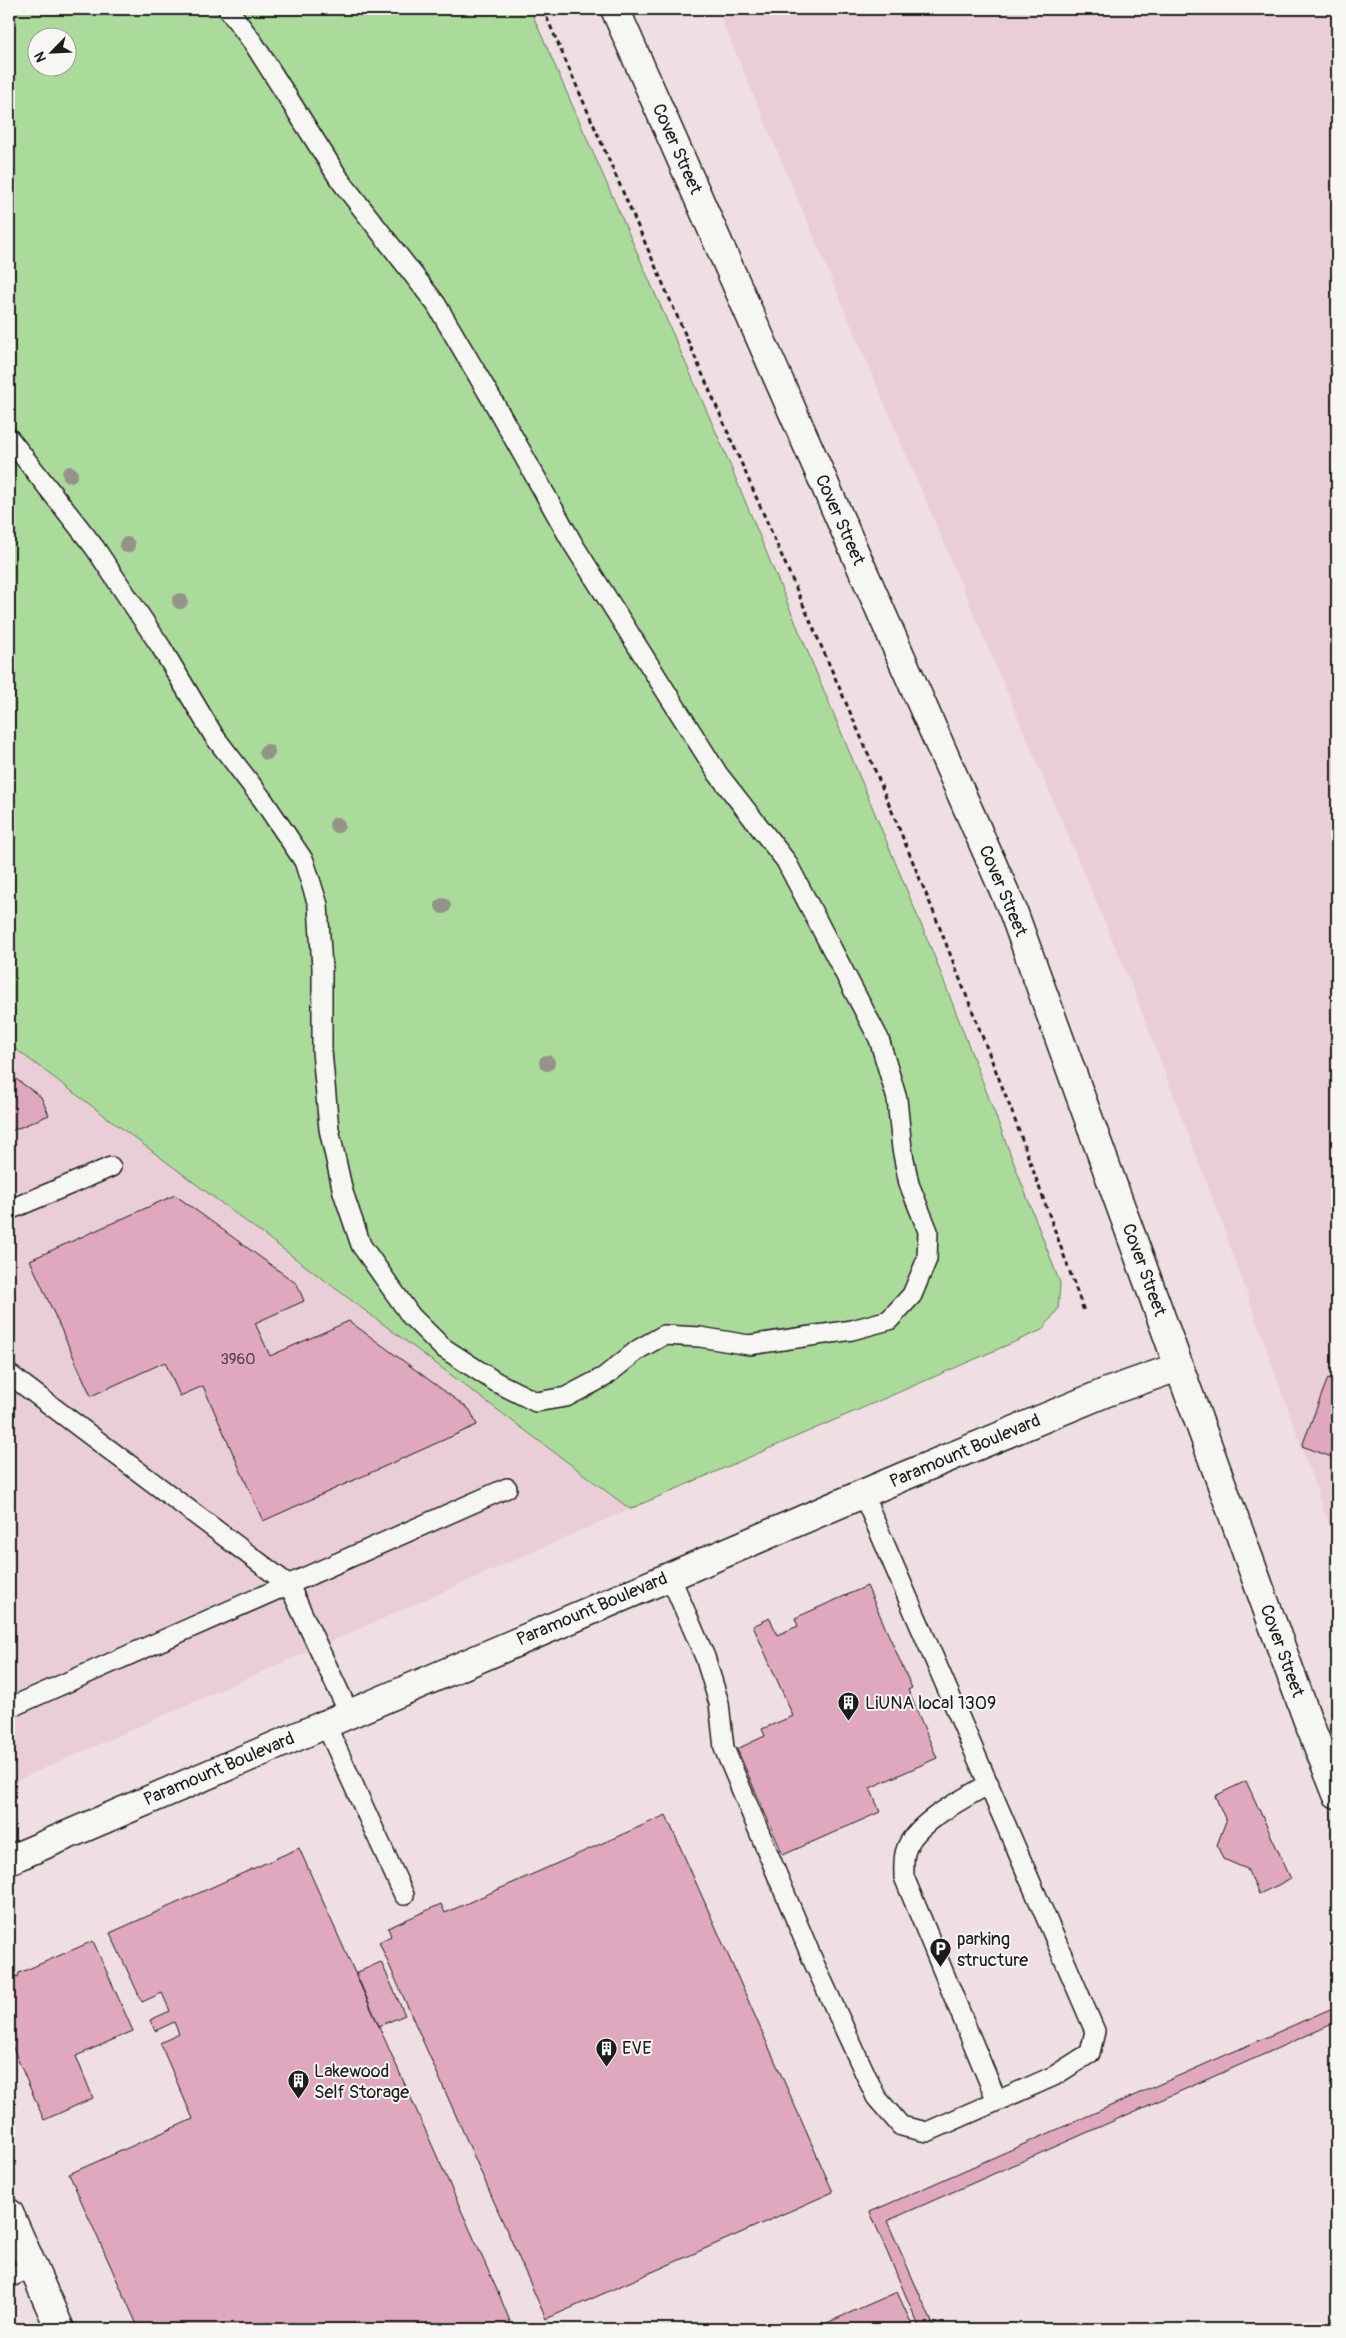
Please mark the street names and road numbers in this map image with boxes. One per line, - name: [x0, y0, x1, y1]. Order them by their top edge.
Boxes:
- street label: Cover Street: [647, 100, 708, 199]
- street label: Cover Street: [810, 471, 871, 570]
- street label: Cover Street: [973, 842, 1033, 941]
- street label: Cover Street: [1117, 1221, 1172, 1320]
- street label: Paramount Boulevard: [886, 1409, 1044, 1493]
- street label: Paramount Boulevard: [513, 1567, 671, 1651]
- street label: Cover Street: [1255, 1602, 1310, 1701]
- street label: Paramount Boulevard: [140, 1727, 298, 1811]

